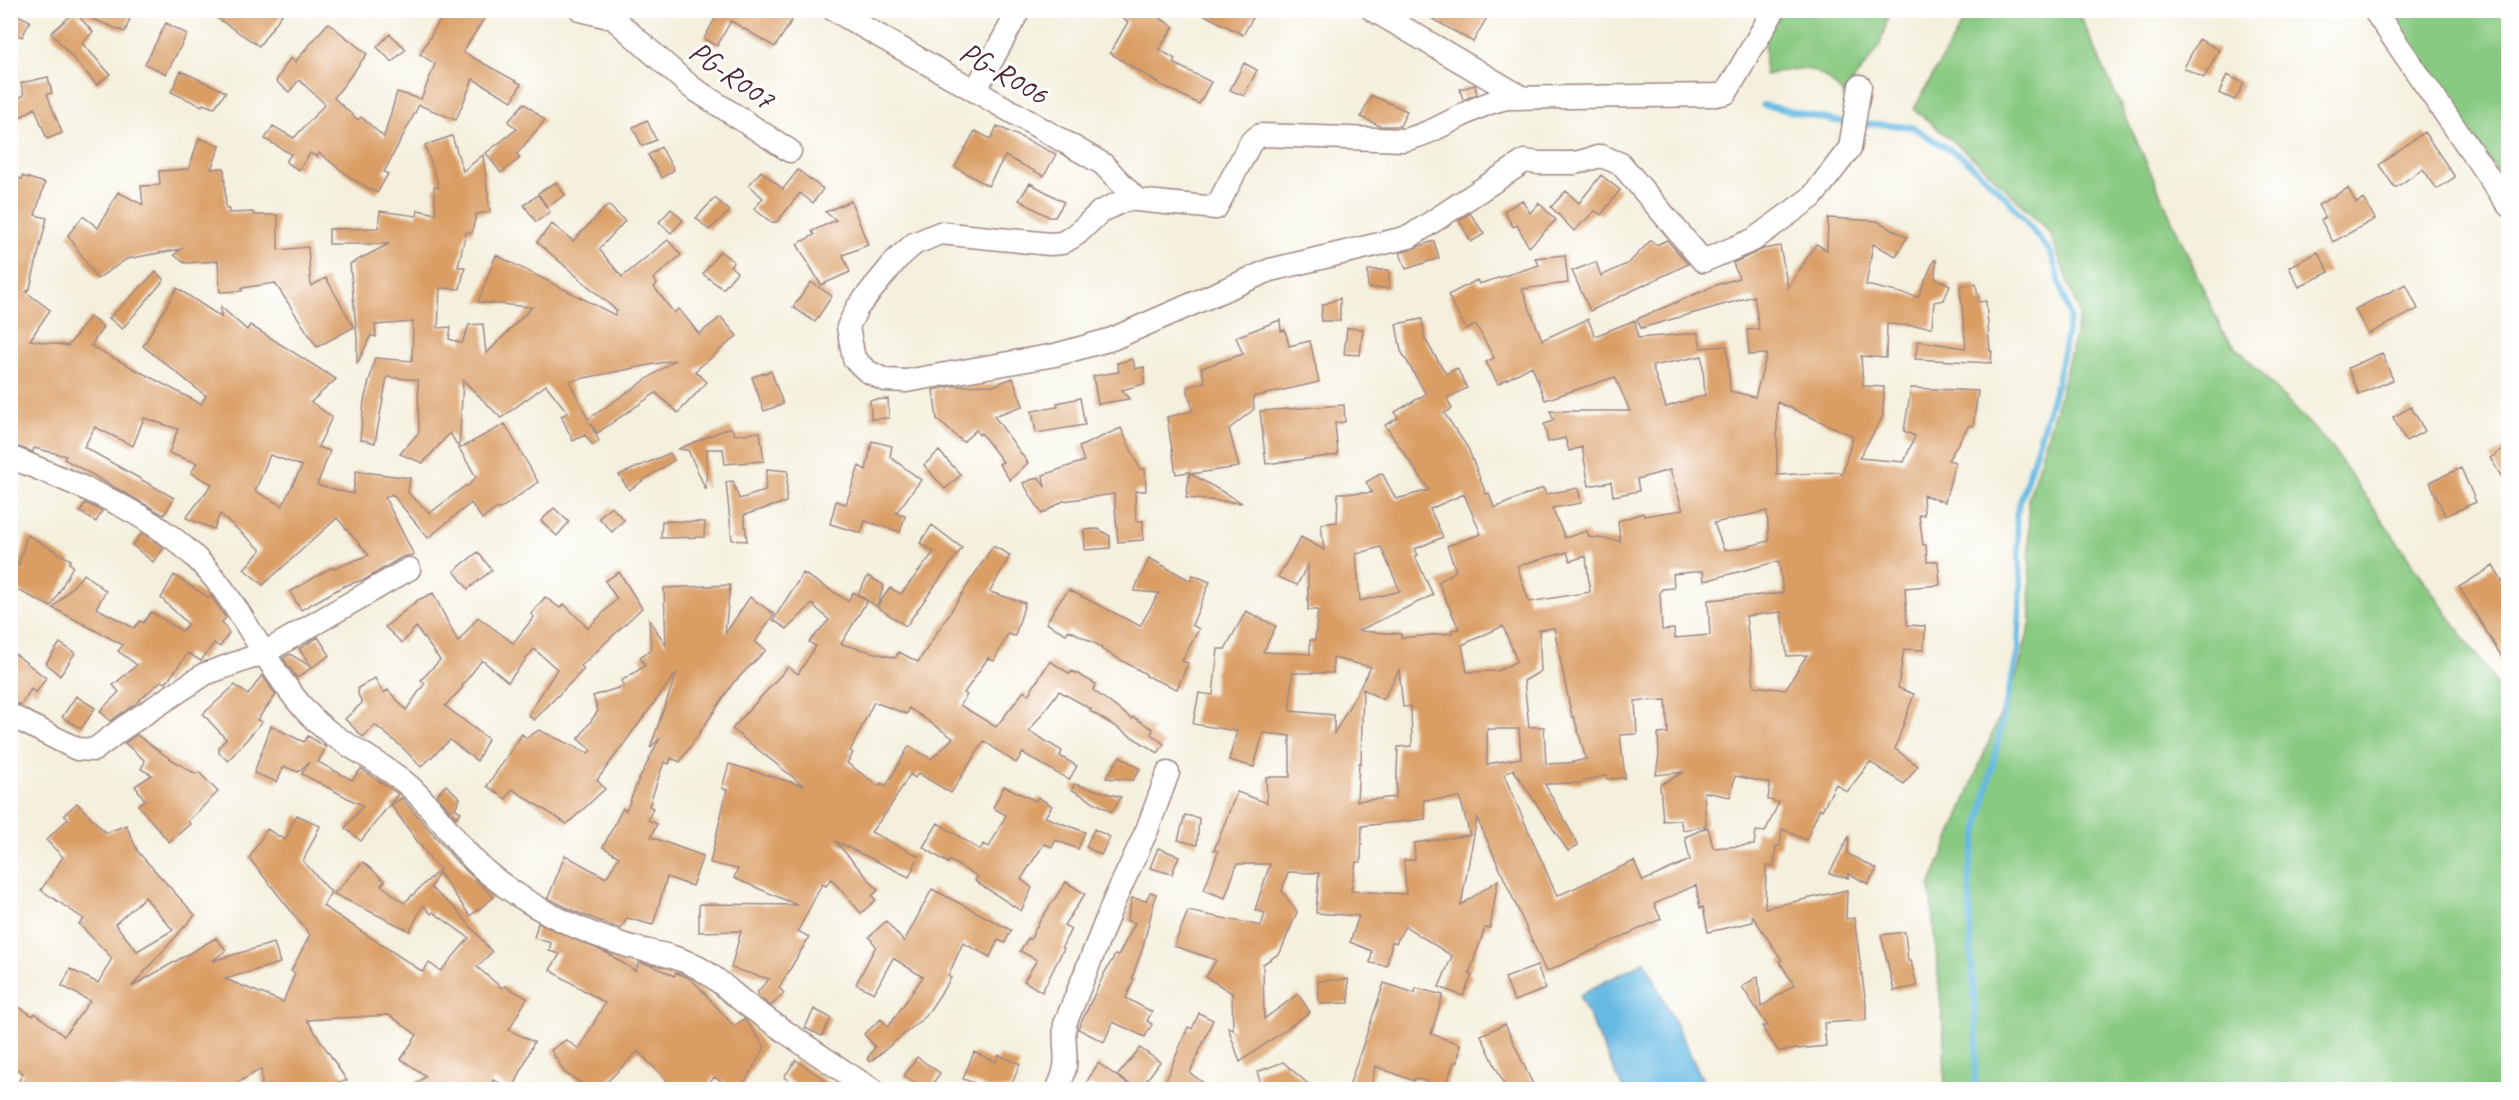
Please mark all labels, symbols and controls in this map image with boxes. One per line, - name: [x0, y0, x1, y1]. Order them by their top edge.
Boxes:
- street label: PG-R007: [682, 32, 783, 119]
- street label: PG-R006: [953, 33, 1056, 114]

